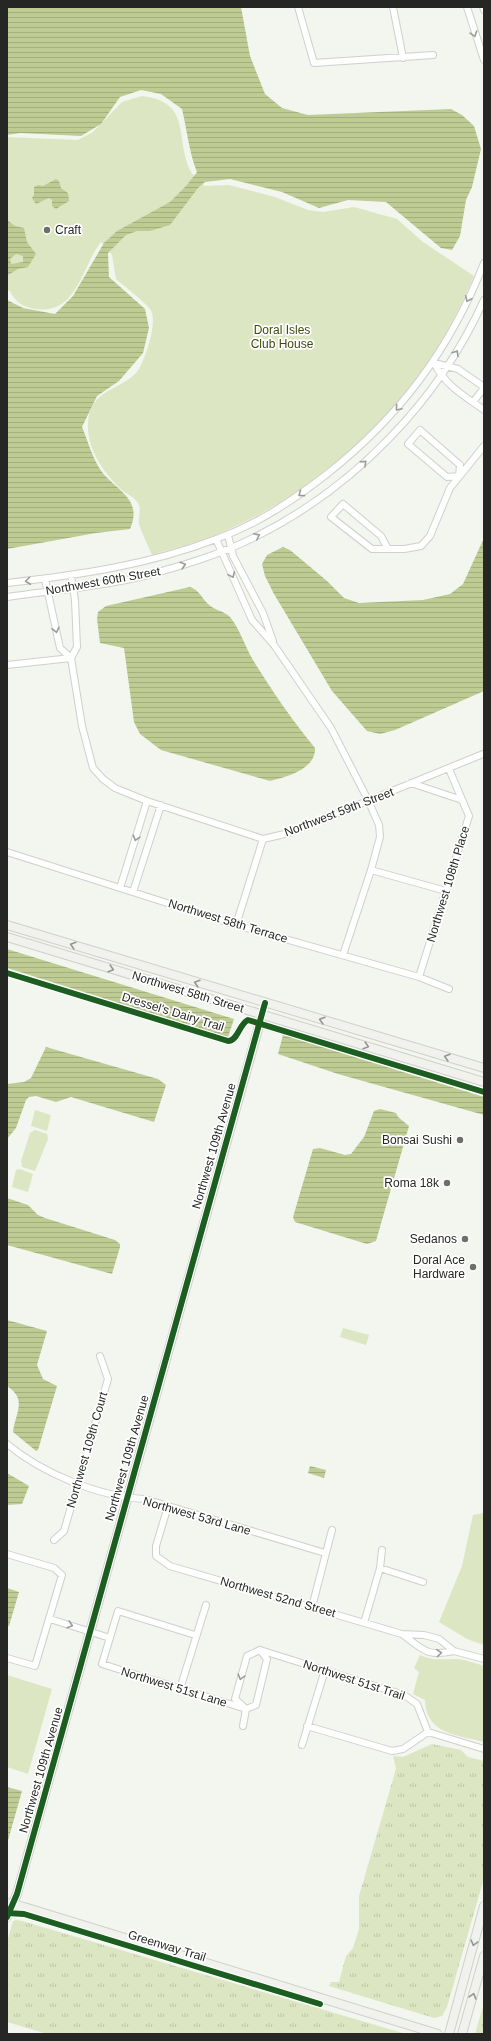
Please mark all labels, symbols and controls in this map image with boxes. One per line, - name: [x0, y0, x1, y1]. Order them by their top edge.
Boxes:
- one-way arrow: [470, 30, 478, 37]
- place label: Craft: [55, 223, 82, 237]
- marker: Craft: [42, 225, 52, 235]
- one-way arrow: [465, 295, 473, 302]
- park label: Doral Isles Club House: [251, 323, 314, 351]
- one-way arrow: [451, 350, 458, 357]
- one-way arrow: [396, 403, 403, 410]
- one-way arrow: [359, 460, 367, 467]
- one-way arrow: [299, 489, 306, 496]
- one-way arrow: [253, 533, 260, 541]
- one-way arrow: [179, 561, 186, 570]
- street label: Northwest 60th Street: [45, 564, 162, 598]
- one-way arrow: [227, 571, 235, 579]
- one-way arrow: [25, 576, 31, 585]
- one-way arrow: [51, 627, 59, 634]
- street label: Northwest 59th Street: [282, 784, 396, 839]
- street label: Northwest 108th Place: [424, 824, 472, 944]
- one-way arrow: [132, 834, 140, 841]
- street label: Northwest 58th Terrace: [167, 896, 290, 946]
- one-way arrow: [70, 941, 77, 950]
- one-way arrow: [108, 964, 115, 973]
- street label: Northwest 58th Street: [130, 968, 246, 1016]
- one-way arrow: [194, 979, 201, 988]
- street label: Dressel's Dairy Trail: [120, 990, 226, 1034]
- one-way arrow: [319, 1016, 326, 1025]
- one-way arrow: [362, 1041, 369, 1050]
- one-way arrow: [443, 1053, 450, 1062]
- street label: Northwest 109th Avenue: [189, 1081, 239, 1211]
- place label: Bonsai Sushi: [382, 1133, 452, 1147]
- marker: Bonsai Sushi: [455, 1135, 465, 1145]
- place label: Roma 18k: [384, 1176, 440, 1190]
- marker: Roma 18k: [442, 1178, 452, 1188]
- place label: Sedanos: [410, 1232, 457, 1246]
- marker: Sedanos: [460, 1234, 470, 1244]
- place label: Doral Ace Hardware: [413, 1253, 465, 1281]
- marker: Doral Ace Hardware: [468, 1262, 478, 1272]
- street label: Northwest 109th Court: [64, 1390, 110, 1510]
- street label: Northwest 109th Avenue: [102, 1393, 152, 1523]
- street label: Northwest 53rd Lane: [142, 1494, 253, 1538]
- street label: Northwest 52nd Street: [219, 1574, 338, 1620]
- one-way arrow: [66, 1620, 73, 1629]
- one-way arrow: [436, 1649, 442, 1658]
- street label: Northwest 51st Trail: [301, 1657, 407, 1703]
- street label: Northwest 51st Lane: [119, 1664, 229, 1710]
- one-way arrow: [237, 1674, 246, 1681]
- street label: Northwest 109th Avenue: [16, 1705, 66, 1835]
- street label: Greenway Trail: [126, 1928, 208, 1964]
- one-way arrow: [470, 1940, 478, 1947]
- one-way arrow: [468, 1993, 477, 2000]

